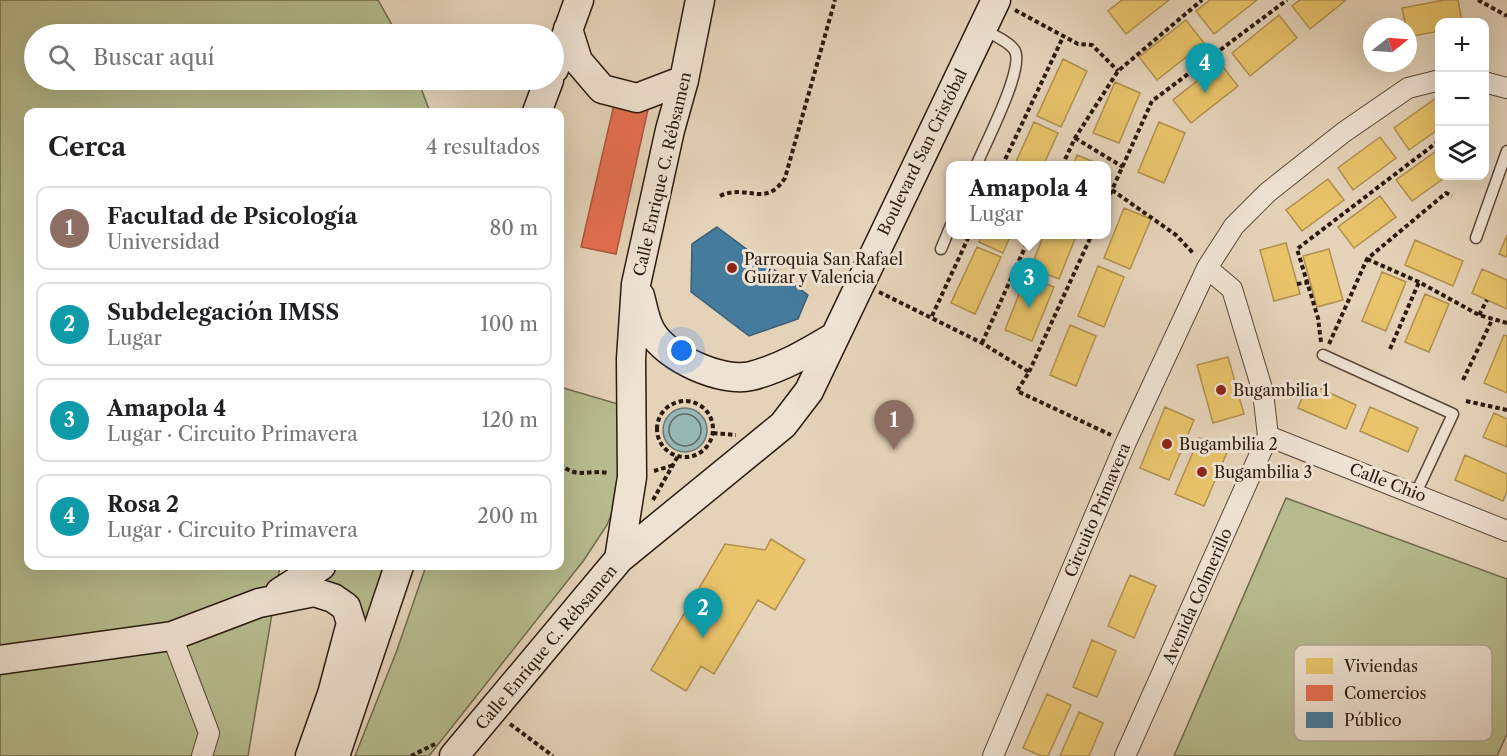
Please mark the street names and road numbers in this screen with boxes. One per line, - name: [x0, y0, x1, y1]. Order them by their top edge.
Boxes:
- street label: Boulevard San Cristóbal: [873, 65, 971, 239]
- street label: Calle Enrique C. Rébsamen: [629, 70, 695, 278]
- street label: Circuito Primavera: [1060, 439, 1135, 580]
- street label: Calle Chio: [1347, 458, 1429, 506]
- street label: Avenida Colmerillo: [1158, 525, 1236, 668]
- street label: Calle Enrique C. Rébsamen: [471, 560, 621, 734]

